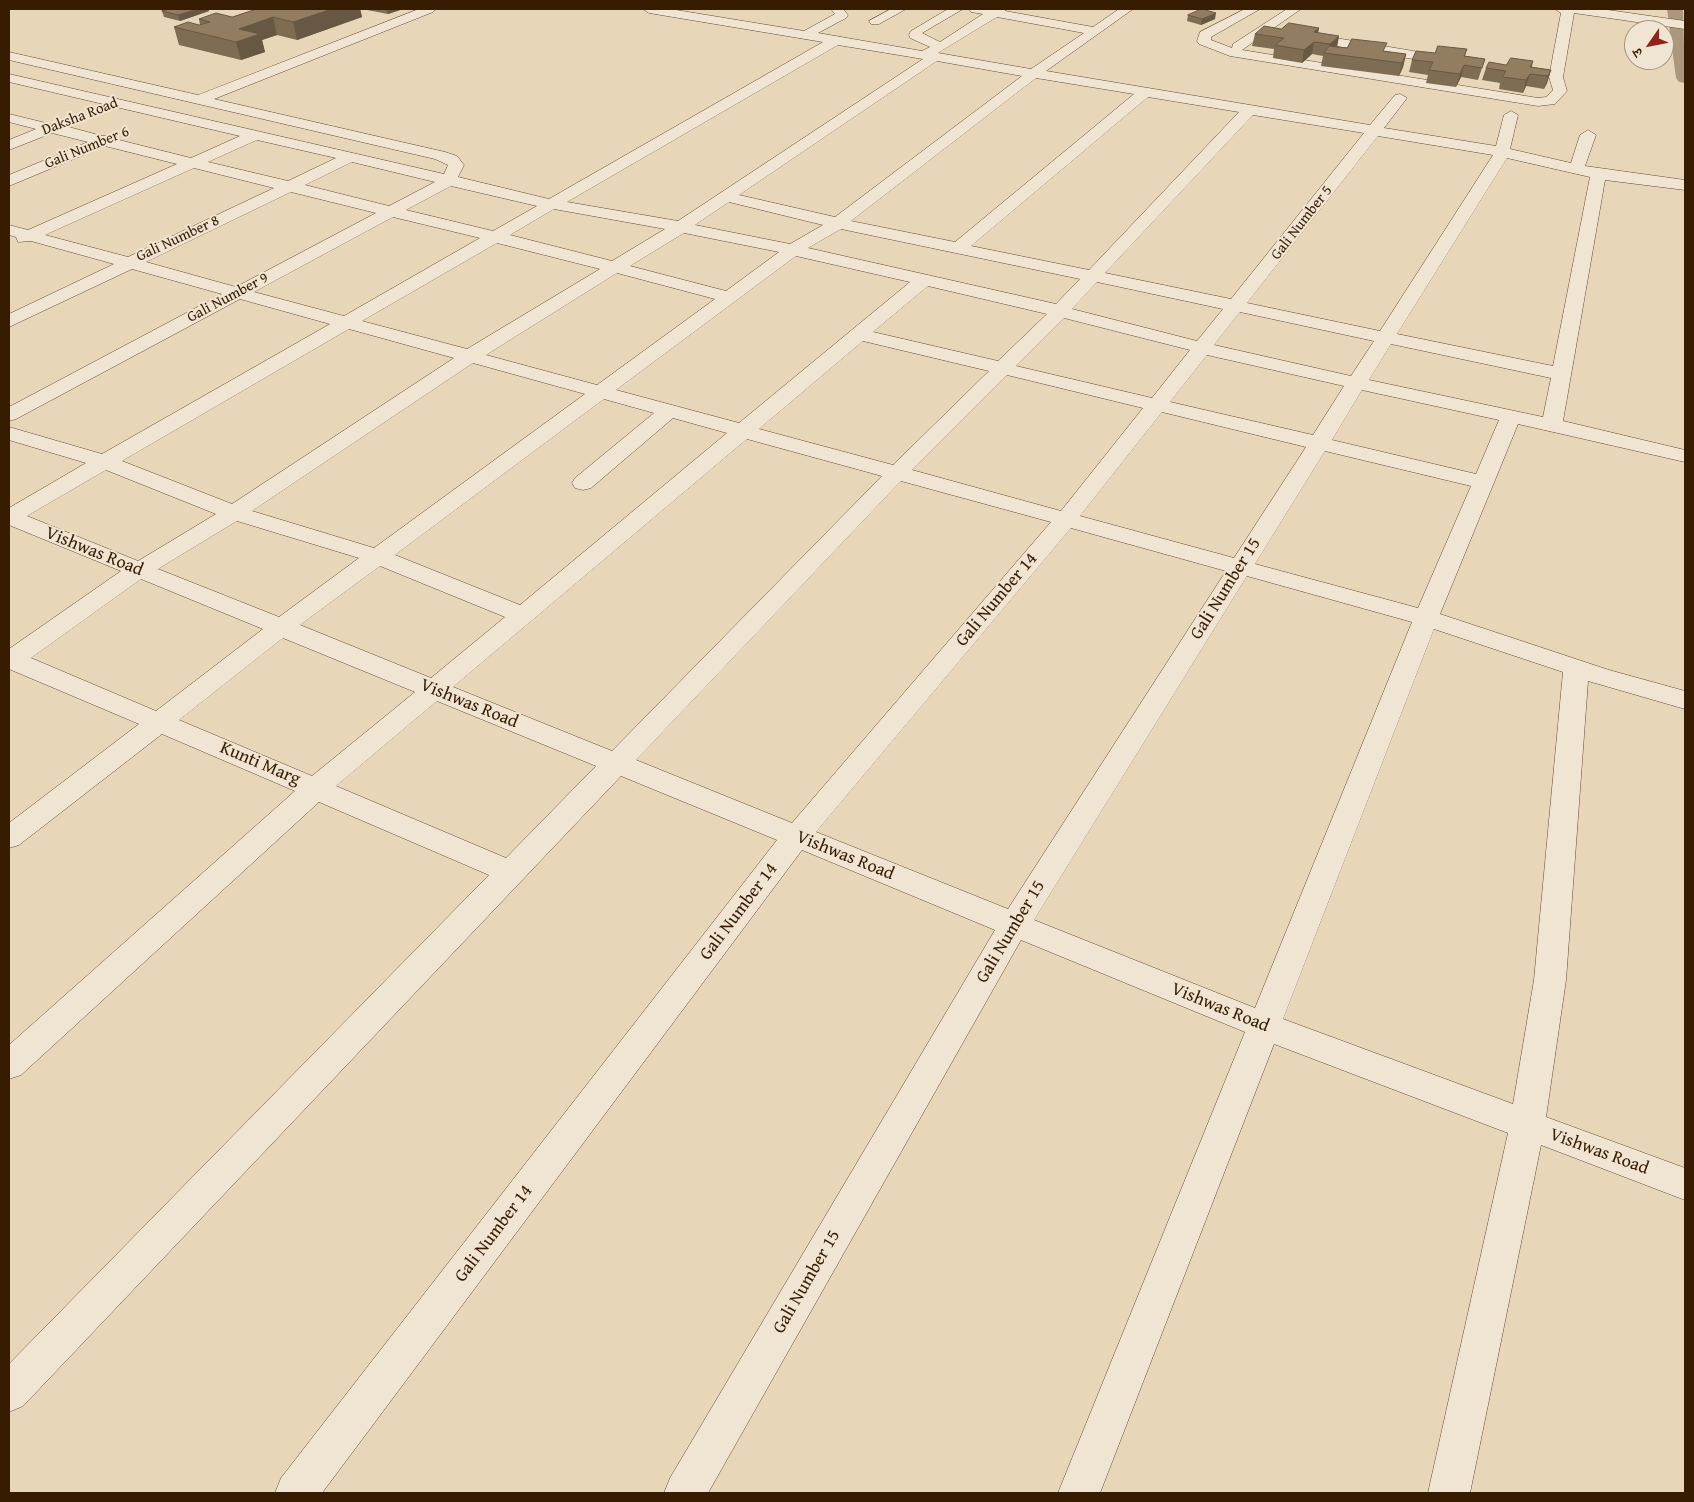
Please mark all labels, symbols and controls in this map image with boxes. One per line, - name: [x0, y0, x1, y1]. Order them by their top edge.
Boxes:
- north arrow: [1624, 20, 1674, 70]
- text: उ: [1627, 44, 1648, 61]
- street label: Daksha Road: [39, 94, 121, 140]
- street label: Gali Number 6: [42, 123, 132, 173]
- street label: Gali Number 5: [1267, 182, 1337, 264]
- street label: Gali Number 8: [134, 212, 222, 266]
- street label: Gali Number 9: [184, 269, 272, 327]
- street label: Vishwas Road: [42, 523, 146, 581]
- street label: Gali Number 15: [1186, 534, 1266, 644]
- street label: Gali Number 14: [951, 549, 1043, 651]
- street label: Vishwas Road: [417, 675, 521, 733]
- street label: Kunti Marg: [216, 737, 304, 791]
- street label: Vishwas Road: [793, 827, 897, 885]
- street label: Gali Number 14: [696, 859, 782, 965]
- street label: Gali Number 15: [972, 877, 1050, 987]
- street label: Vishwas Road: [1168, 979, 1272, 1037]
- street label: Vishwas Road: [1546, 1124, 1652, 1180]
- street label: Gali Number 14: [451, 1181, 537, 1287]
- street label: Gali Number 15: [769, 1226, 845, 1338]

